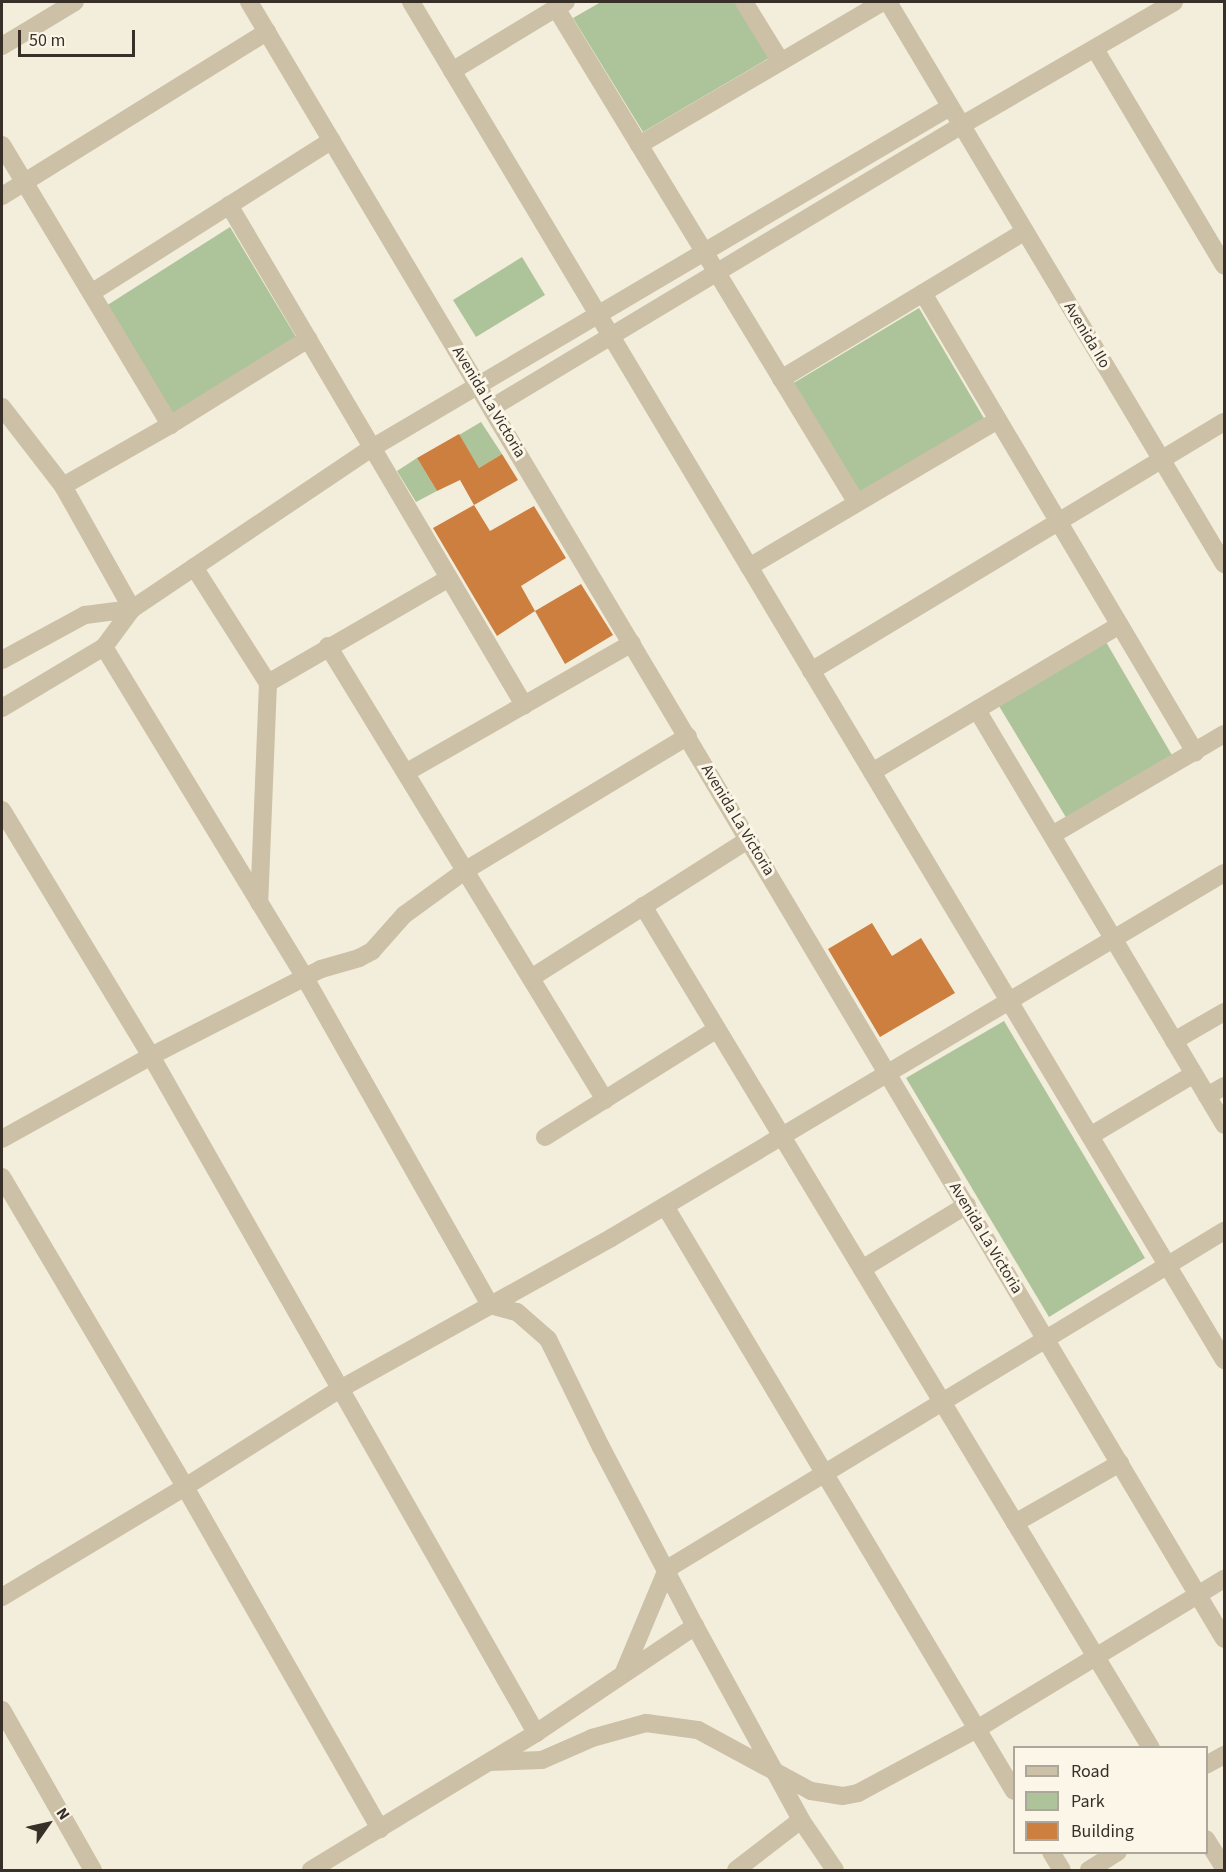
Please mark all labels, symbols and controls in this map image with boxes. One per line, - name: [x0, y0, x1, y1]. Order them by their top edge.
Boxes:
- scale bar: [21, 18, 138, 56]
- text: 50 m: [29, 28, 65, 53]
- street label: Avenida Ilo: [1060, 298, 1114, 372]
- street label: Avenida La Victoria: [448, 343, 530, 461]
- street label: Avenida La Victoria: [697, 761, 779, 879]
- street label: Avenida La Victoria: [945, 1179, 1027, 1297]
- legend: [1013, 1746, 1208, 1854]
- text: Road: [1071, 1759, 1110, 1784]
- text: Park: [1071, 1789, 1105, 1814]
- north arrow: [18, 1794, 78, 1854]
- text: N: [51, 1803, 75, 1824]
- text: Building: [1071, 1819, 1134, 1844]

